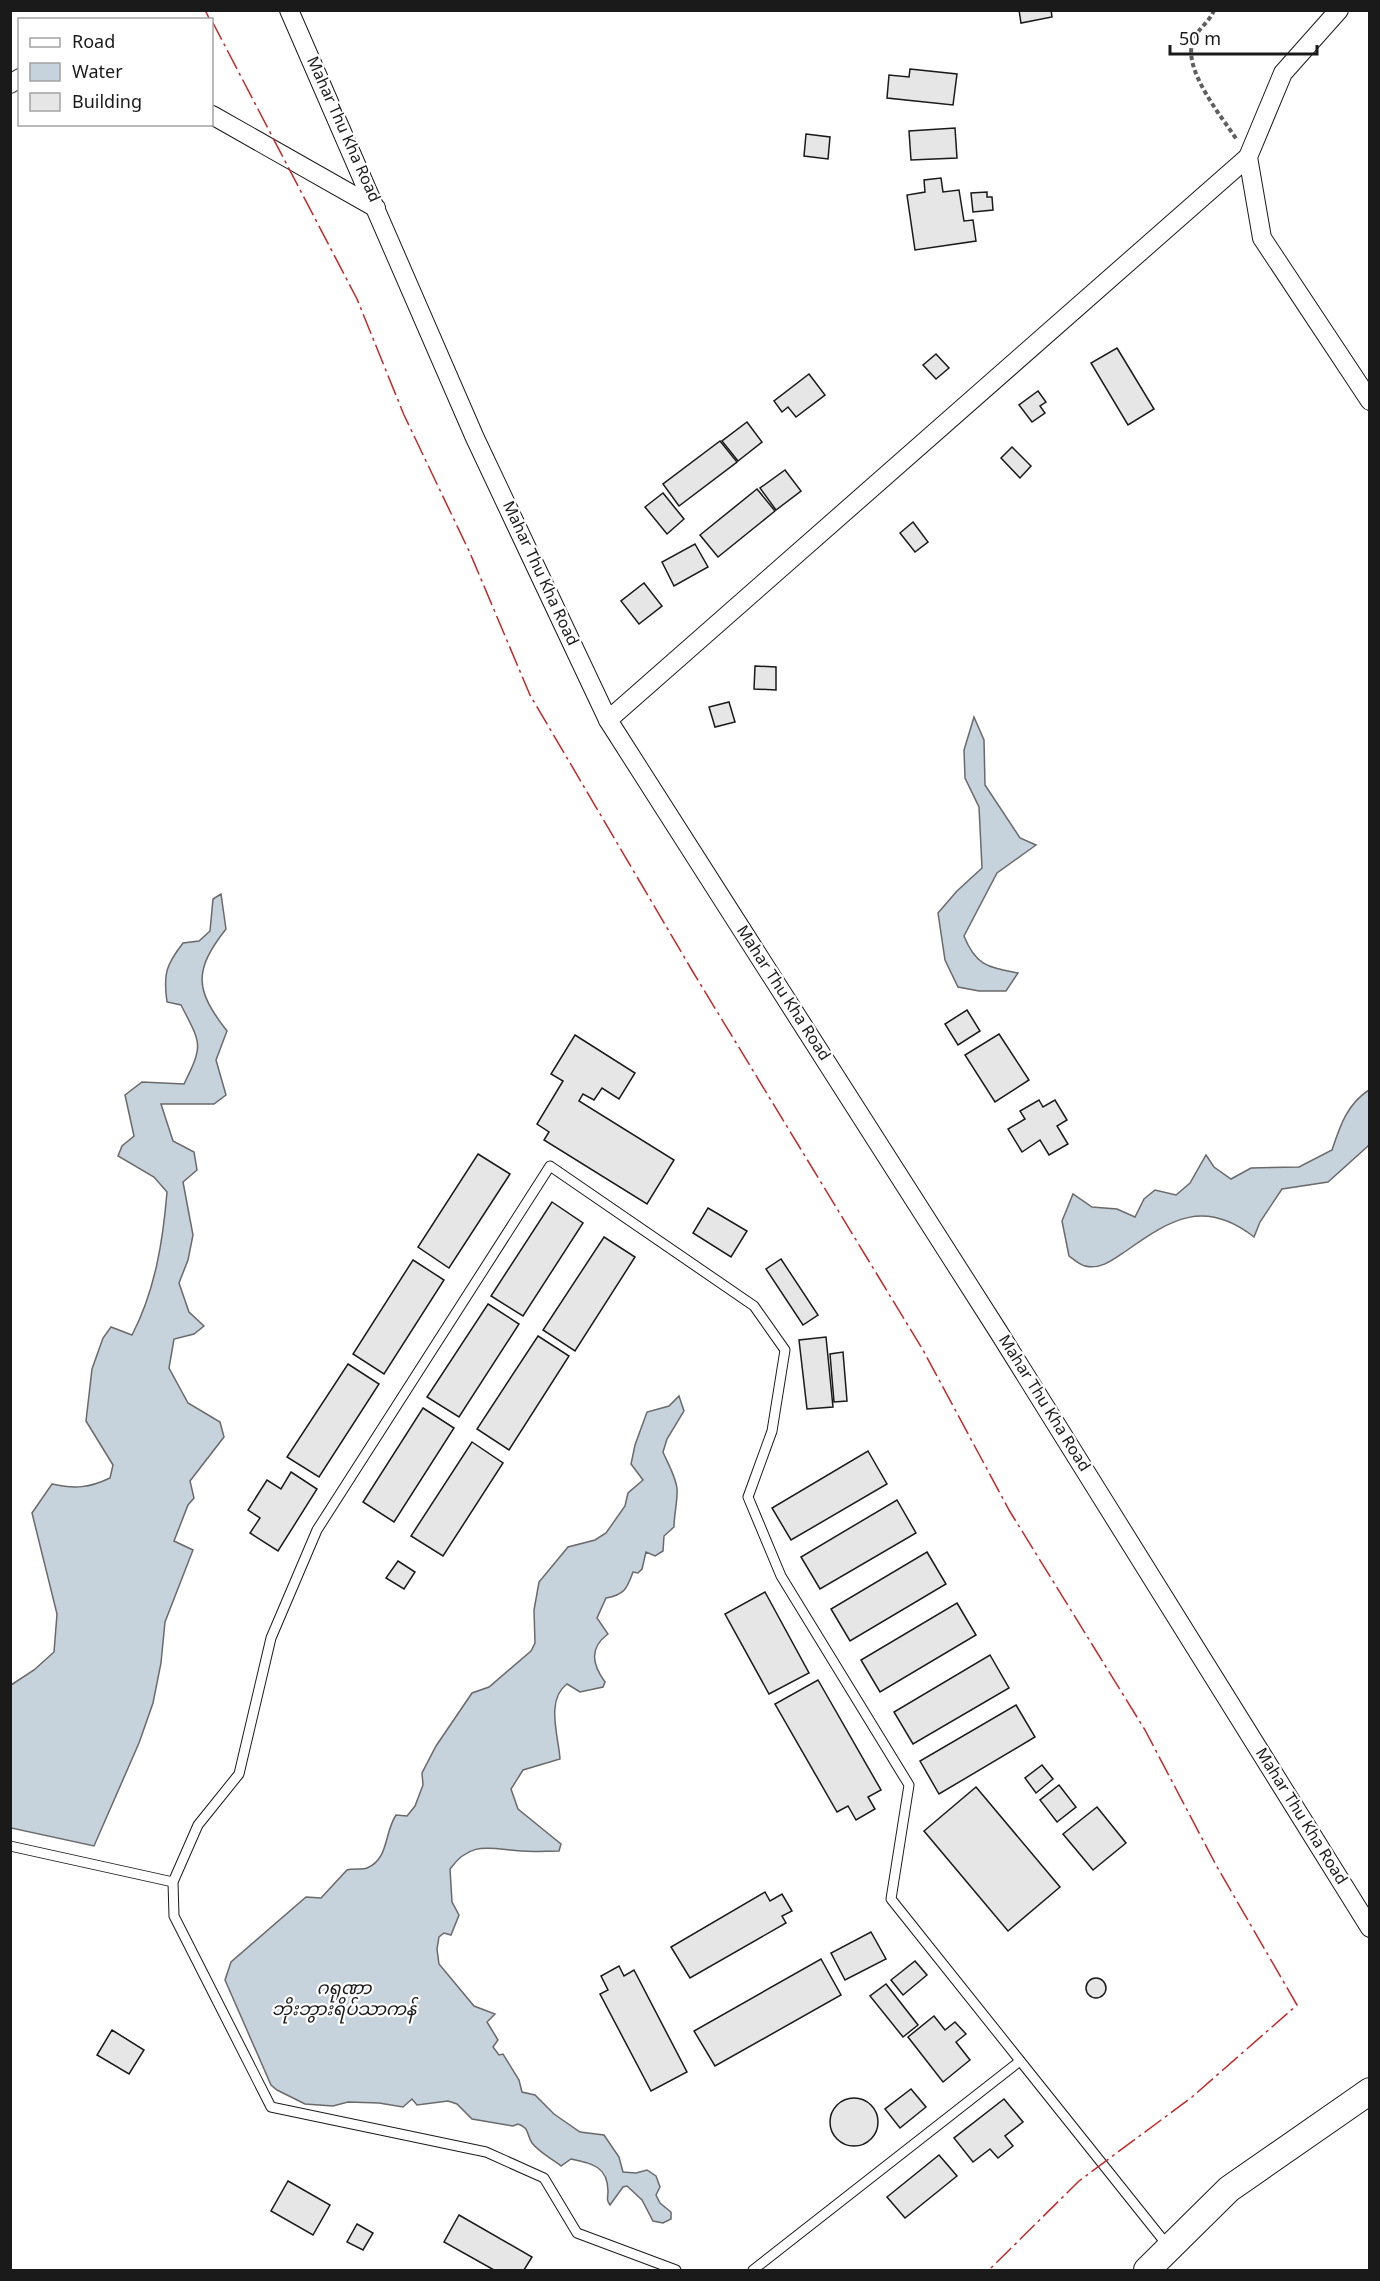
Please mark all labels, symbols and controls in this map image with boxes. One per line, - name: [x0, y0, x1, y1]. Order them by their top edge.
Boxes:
- legend: [18, 18, 213, 126]
- scale bar: [1170, 18, 1317, 56]
- text: 50 m: [1179, 21, 1221, 60]
- text: Road: [72, 24, 115, 63]
- street label: Mahar Thu Kha Road: [294, 51, 390, 209]
- text: Water: [72, 54, 123, 93]
- text: Building: [72, 84, 142, 123]
- street label: Mahar Thu Kha Road: [490, 495, 588, 653]
- street label: Mahar Thu Kha Road: [724, 918, 840, 1070]
- street label: Mahar Thu Kha Road: [986, 1328, 1100, 1480]
- street label: Mahar Thu Kha Road: [1243, 1741, 1357, 1893]
- water label: ဂရုဏာ ဘိုးဘွားရိပ်သာကန်: [272, 1970, 419, 2030]

